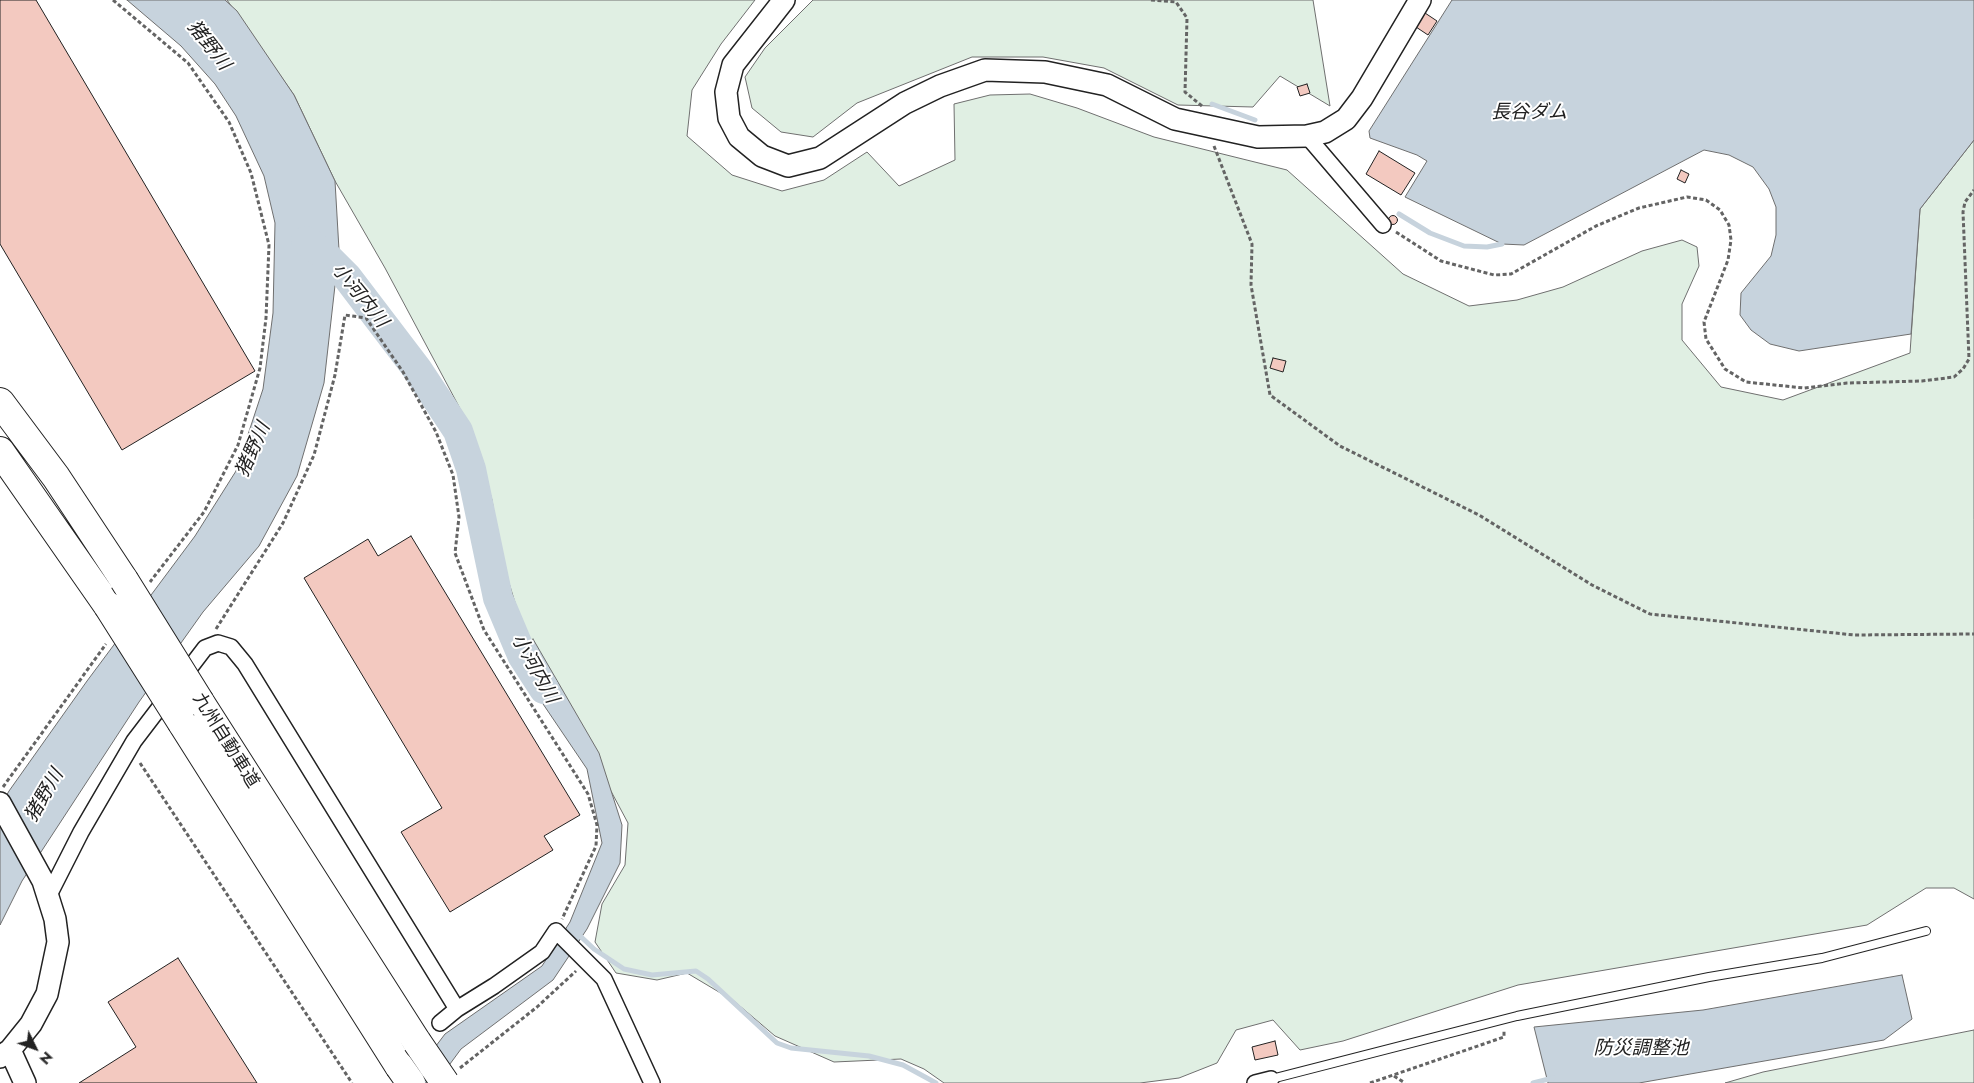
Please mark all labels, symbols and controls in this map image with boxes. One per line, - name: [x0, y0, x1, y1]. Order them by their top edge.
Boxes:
- water label: 猪野川: [181, 17, 235, 75]
- water label: 長谷ダム: [1491, 102, 1567, 124]
- water label: 小河内川: [326, 259, 392, 333]
- water label: 猪野川: [232, 419, 276, 481]
- water label: 小河内川: [506, 630, 562, 708]
- street label: 九州自動車道: [187, 689, 263, 793]
- water label: 猪野川: [21, 766, 69, 826]
- north arrow: [10, 1023, 60, 1073]
- water label: 防災調整池: [1594, 1038, 1688, 1060]
- text: N: [35, 1047, 57, 1069]

